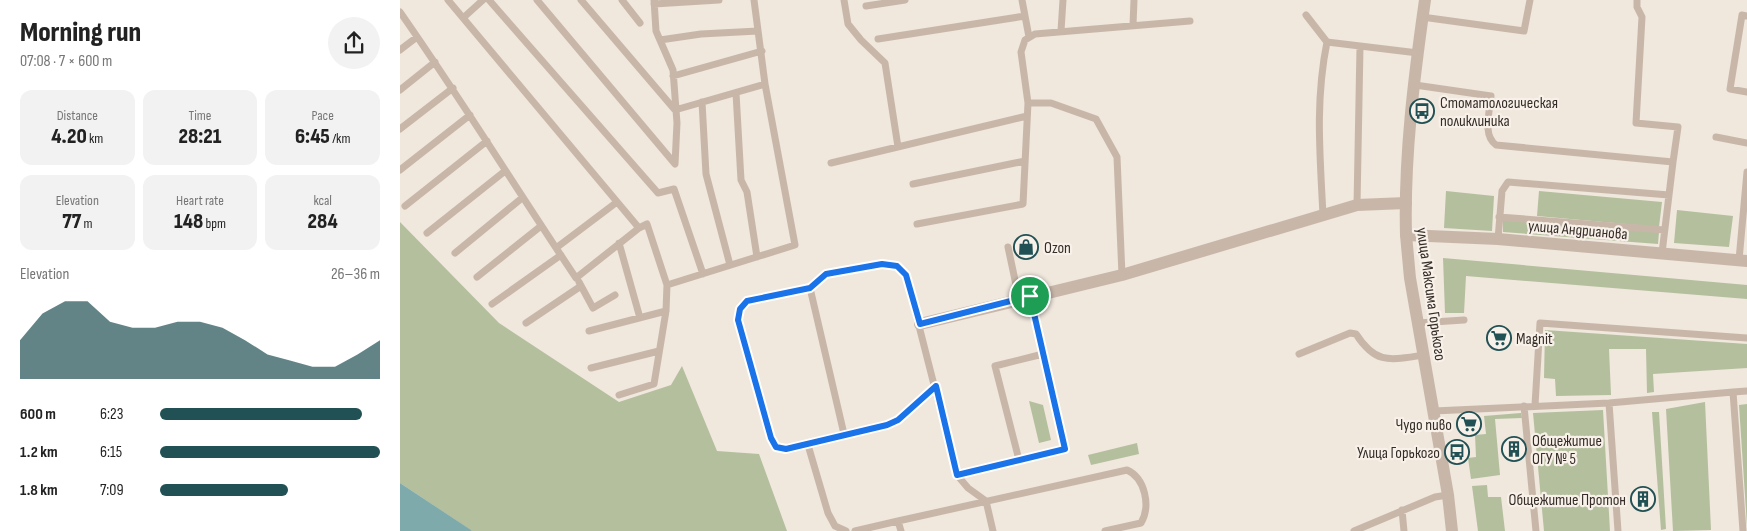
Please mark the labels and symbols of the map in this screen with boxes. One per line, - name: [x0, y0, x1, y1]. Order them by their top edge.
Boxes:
- place label: Стоматологическая поликлиника: [1440, 94, 1558, 131]
- bus stop icon: Стоматологическая поликлиника: [1409, 98, 1435, 124]
- street label: улица Андрианова: [1527, 217, 1628, 244]
- street label: улица Максима Горького: [1412, 226, 1449, 362]
- shop icon: Ozon: [1013, 234, 1039, 260]
- place label: Ozon: [1044, 239, 1071, 258]
- pin: [1009, 275, 1051, 317]
- supermarket icon: Magnit: [1486, 325, 1512, 351]
- place label: Magnit: [1516, 330, 1553, 349]
- supermarket icon: Чудо пиво: [1456, 411, 1482, 437]
- place label: Чудо пиво: [1396, 416, 1452, 435]
- place label: Общежитие ОГУ № 5: [1532, 432, 1602, 469]
- building icon: Общежитие ОГУ № 5: [1501, 436, 1527, 462]
- bus stop icon: Улица Горького: [1444, 439, 1470, 465]
- place label: Улица Горького: [1357, 444, 1440, 463]
- building icon: Общежитие Протон: [1630, 486, 1656, 512]
- place label: Общежитие Протон: [1509, 491, 1626, 510]

